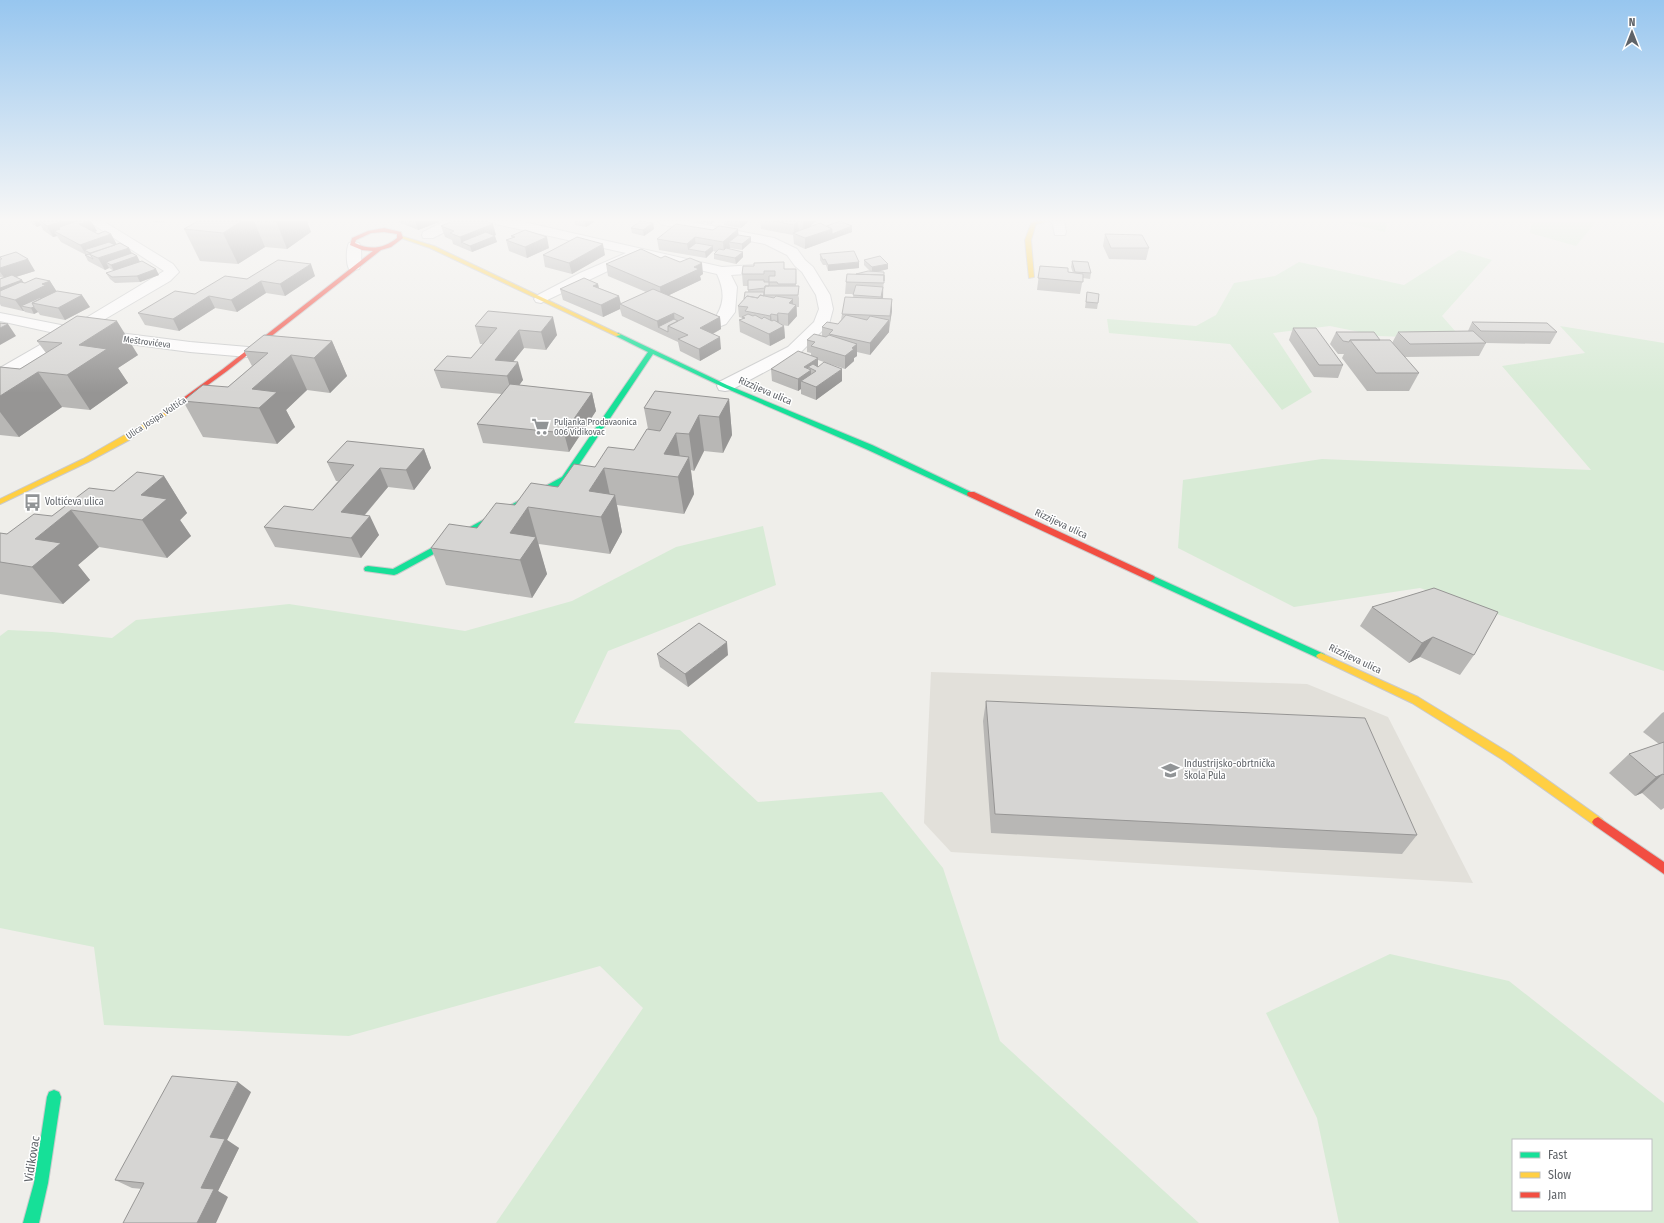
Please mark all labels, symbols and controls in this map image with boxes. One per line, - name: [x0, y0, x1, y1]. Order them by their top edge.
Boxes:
- north arrow: [1612, 12, 1652, 52]
- text: N: [1629, 16, 1635, 29]
- street label: Meštrovićeva: [123, 334, 172, 350]
- street label: Rizzijeva ulica: [736, 374, 794, 408]
- street label: Ulica Josipa Voltića: [124, 395, 188, 441]
- supermarket icon: Puljanka Prodavaonica 006 Vidikovac: [531, 417, 551, 437]
- place label: Puljanka Prodavaonica 006 Vidikovac: [554, 417, 638, 437]
- bus stop icon: Voltićeva ulica: [22, 492, 42, 512]
- place label: Voltićeva ulica: [45, 496, 104, 508]
- street label: Rizzijeva ulica: [1033, 507, 1089, 541]
- street label: Rizzijeva ulica: [1327, 642, 1383, 676]
- place label: Industrijsko-obrtnička škola Pula: [1184, 758, 1275, 782]
- school or university icon: Industrijsko-obrtnička škola Pula: [1161, 760, 1181, 780]
- street label: Vidikovac: [21, 1135, 43, 1183]
- legend: [1512, 1139, 1652, 1211]
- text: Fast: [1548, 1148, 1567, 1162]
- text: Slow: [1548, 1168, 1571, 1182]
- text: Jam: [1548, 1188, 1566, 1202]

